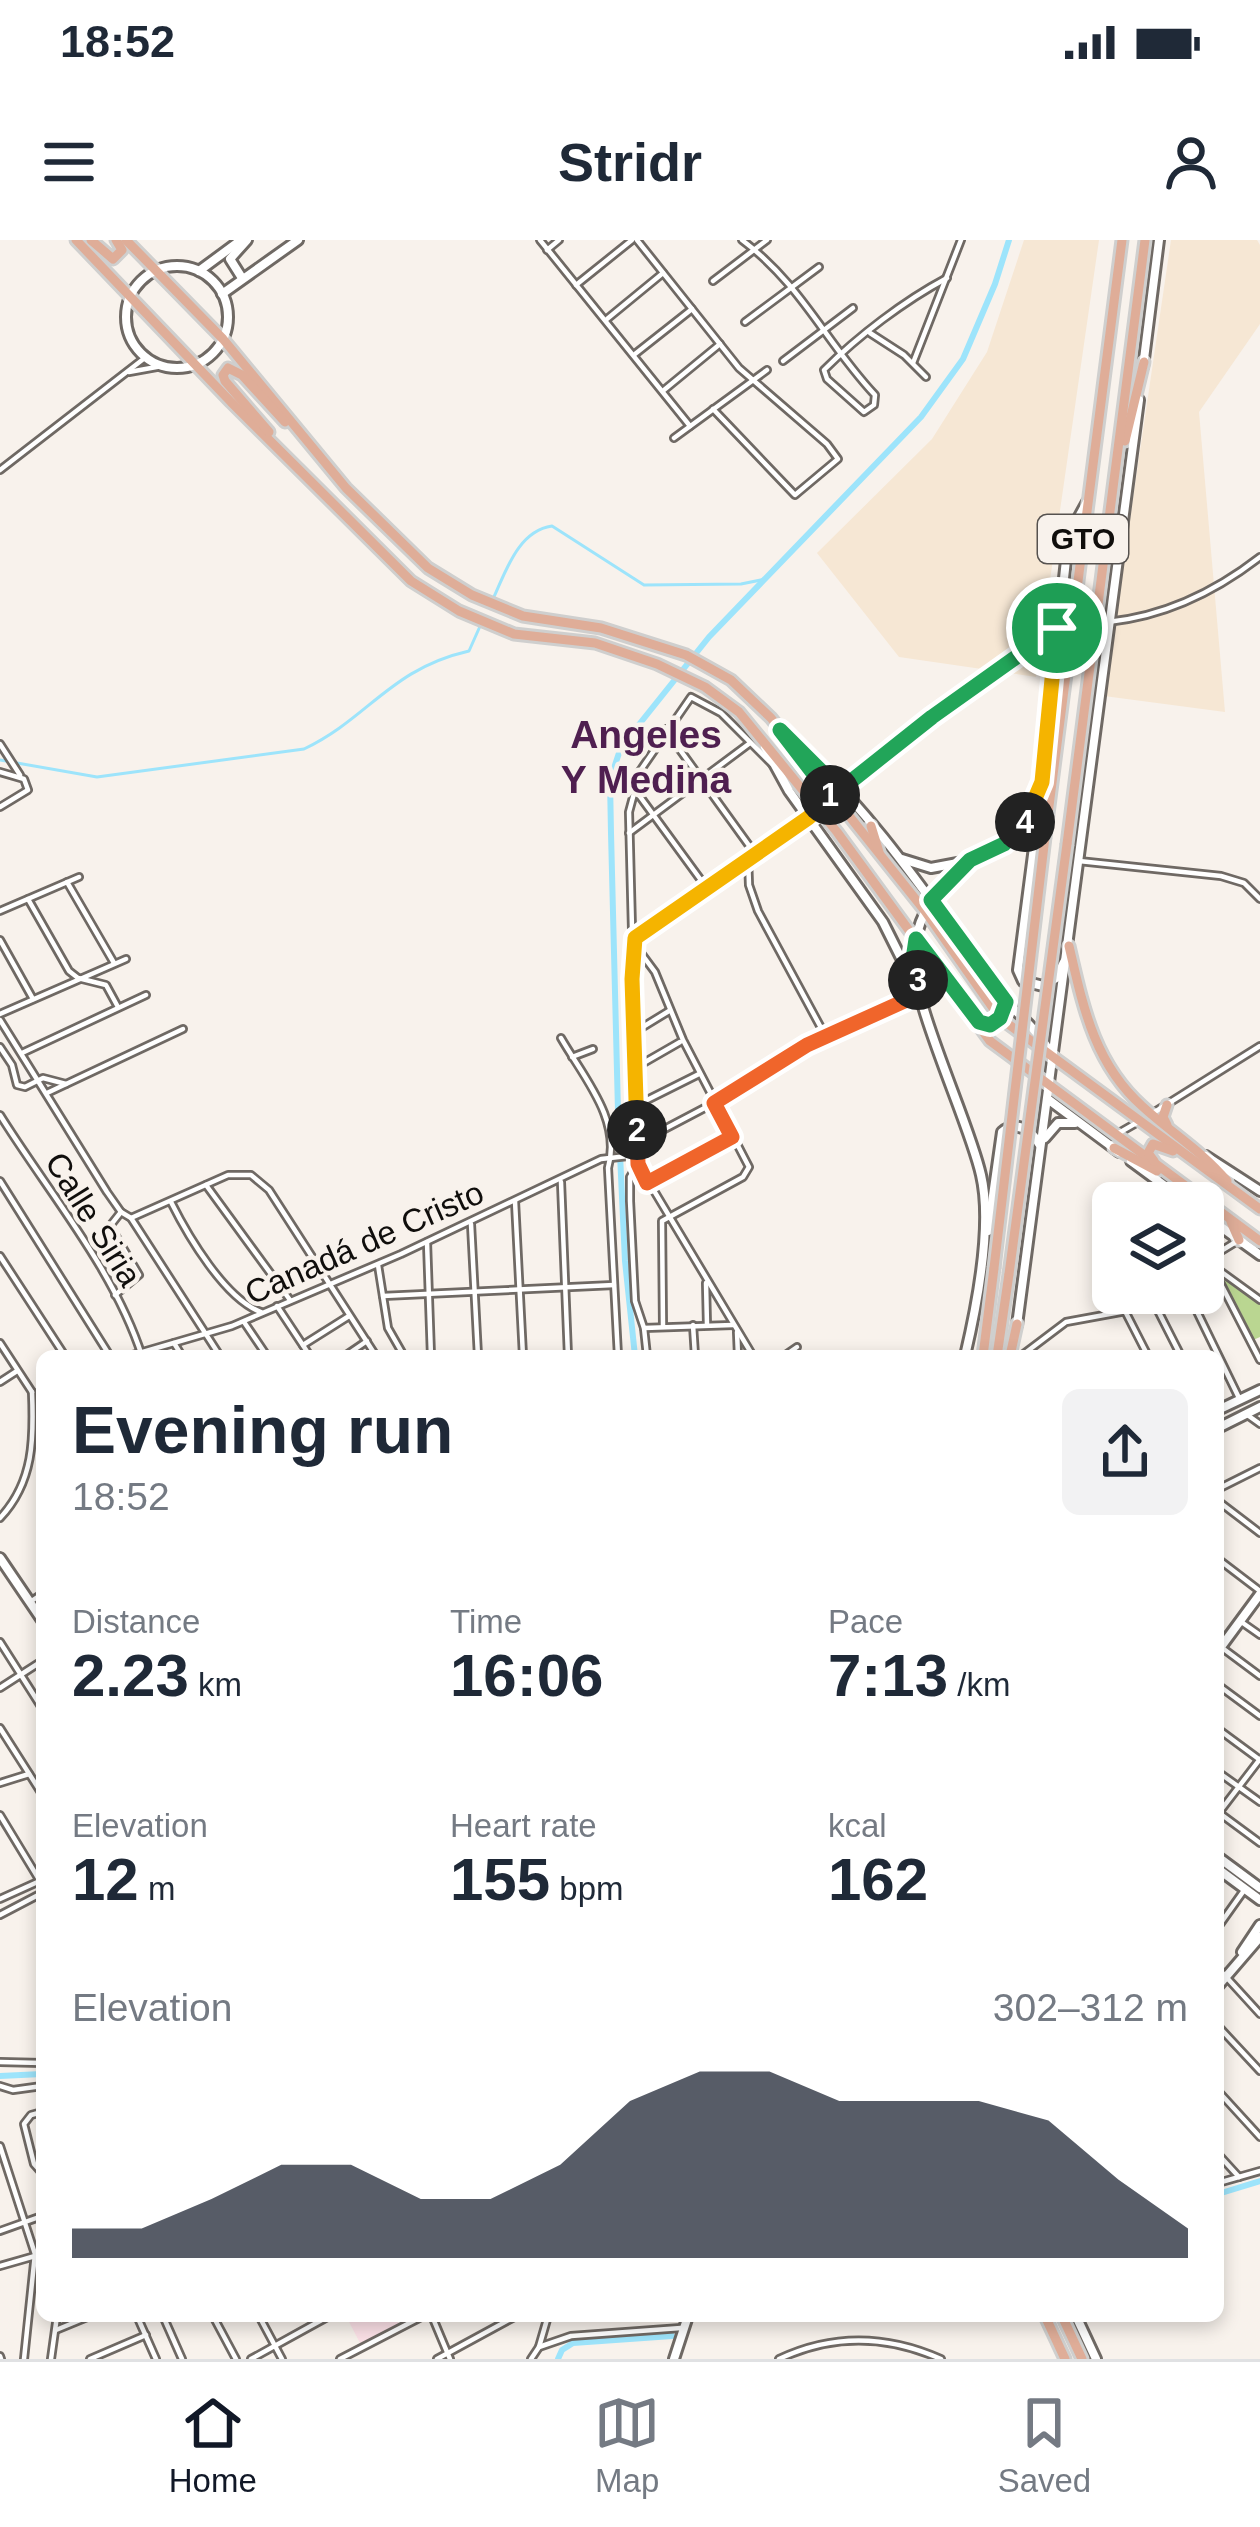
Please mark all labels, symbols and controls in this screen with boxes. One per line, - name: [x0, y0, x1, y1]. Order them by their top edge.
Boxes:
- text: 18:52: [60, 16, 175, 67]
- icon: menu: [36, 129, 102, 195]
- icon: person: [1158, 129, 1224, 195]
- text: Stridr: [558, 132, 702, 192]
- road number: GTO: [1038, 515, 1128, 563]
- pin: [1006, 577, 1108, 679]
- icon: arrive: [1024, 595, 1090, 661]
- district label: Angeles Y Medina: [561, 713, 732, 801]
- pin: 1: [800, 765, 860, 825]
- text: 1: [821, 776, 839, 813]
- pin: 4: [995, 792, 1055, 852]
- text: 4: [1016, 803, 1034, 840]
- pin: 3: [888, 950, 948, 1010]
- text: 3: [909, 961, 927, 998]
- pin: 2: [607, 1100, 667, 1160]
- text: 2: [628, 1111, 646, 1148]
- street label: Calle Siria: [38, 1146, 149, 1293]
- street label: Canadá de Cristo: [239, 1173, 489, 1312]
- map controls: [1092, 1182, 1224, 1314]
- button: layers: [1092, 1182, 1224, 1314]
- button: share: [1062, 1389, 1188, 1515]
- text: Evening run: [72, 1393, 453, 1467]
- text: 18:52: [72, 1475, 170, 1518]
- text: Distance: [72, 1603, 200, 1640]
- text: Time: [450, 1603, 522, 1640]
- text: Pace: [828, 1603, 903, 1640]
- text: 2.23: [72, 1642, 189, 1709]
- text: 16:06: [450, 1642, 603, 1709]
- text: 7:13: [828, 1642, 948, 1709]
- text: km: [189, 1666, 242, 1703]
- text: /km: [948, 1666, 1010, 1703]
- text: Elevation: [72, 1807, 208, 1844]
- text: Heart rate: [450, 1807, 597, 1844]
- text: kcal: [828, 1807, 887, 1844]
- text: 12: [72, 1846, 139, 1913]
- text: 155: [450, 1846, 550, 1913]
- text: 162: [828, 1846, 928, 1913]
- text: m: [139, 1870, 175, 1907]
- text: bpm: [550, 1870, 623, 1907]
- text: Elevation: [72, 1986, 232, 2029]
- text: 302–312 m: [993, 1986, 1188, 2029]
- tab: Home: [169, 2390, 257, 2500]
- tab: Map: [594, 2390, 660, 2500]
- tab: Saved: [998, 2390, 1091, 2500]

